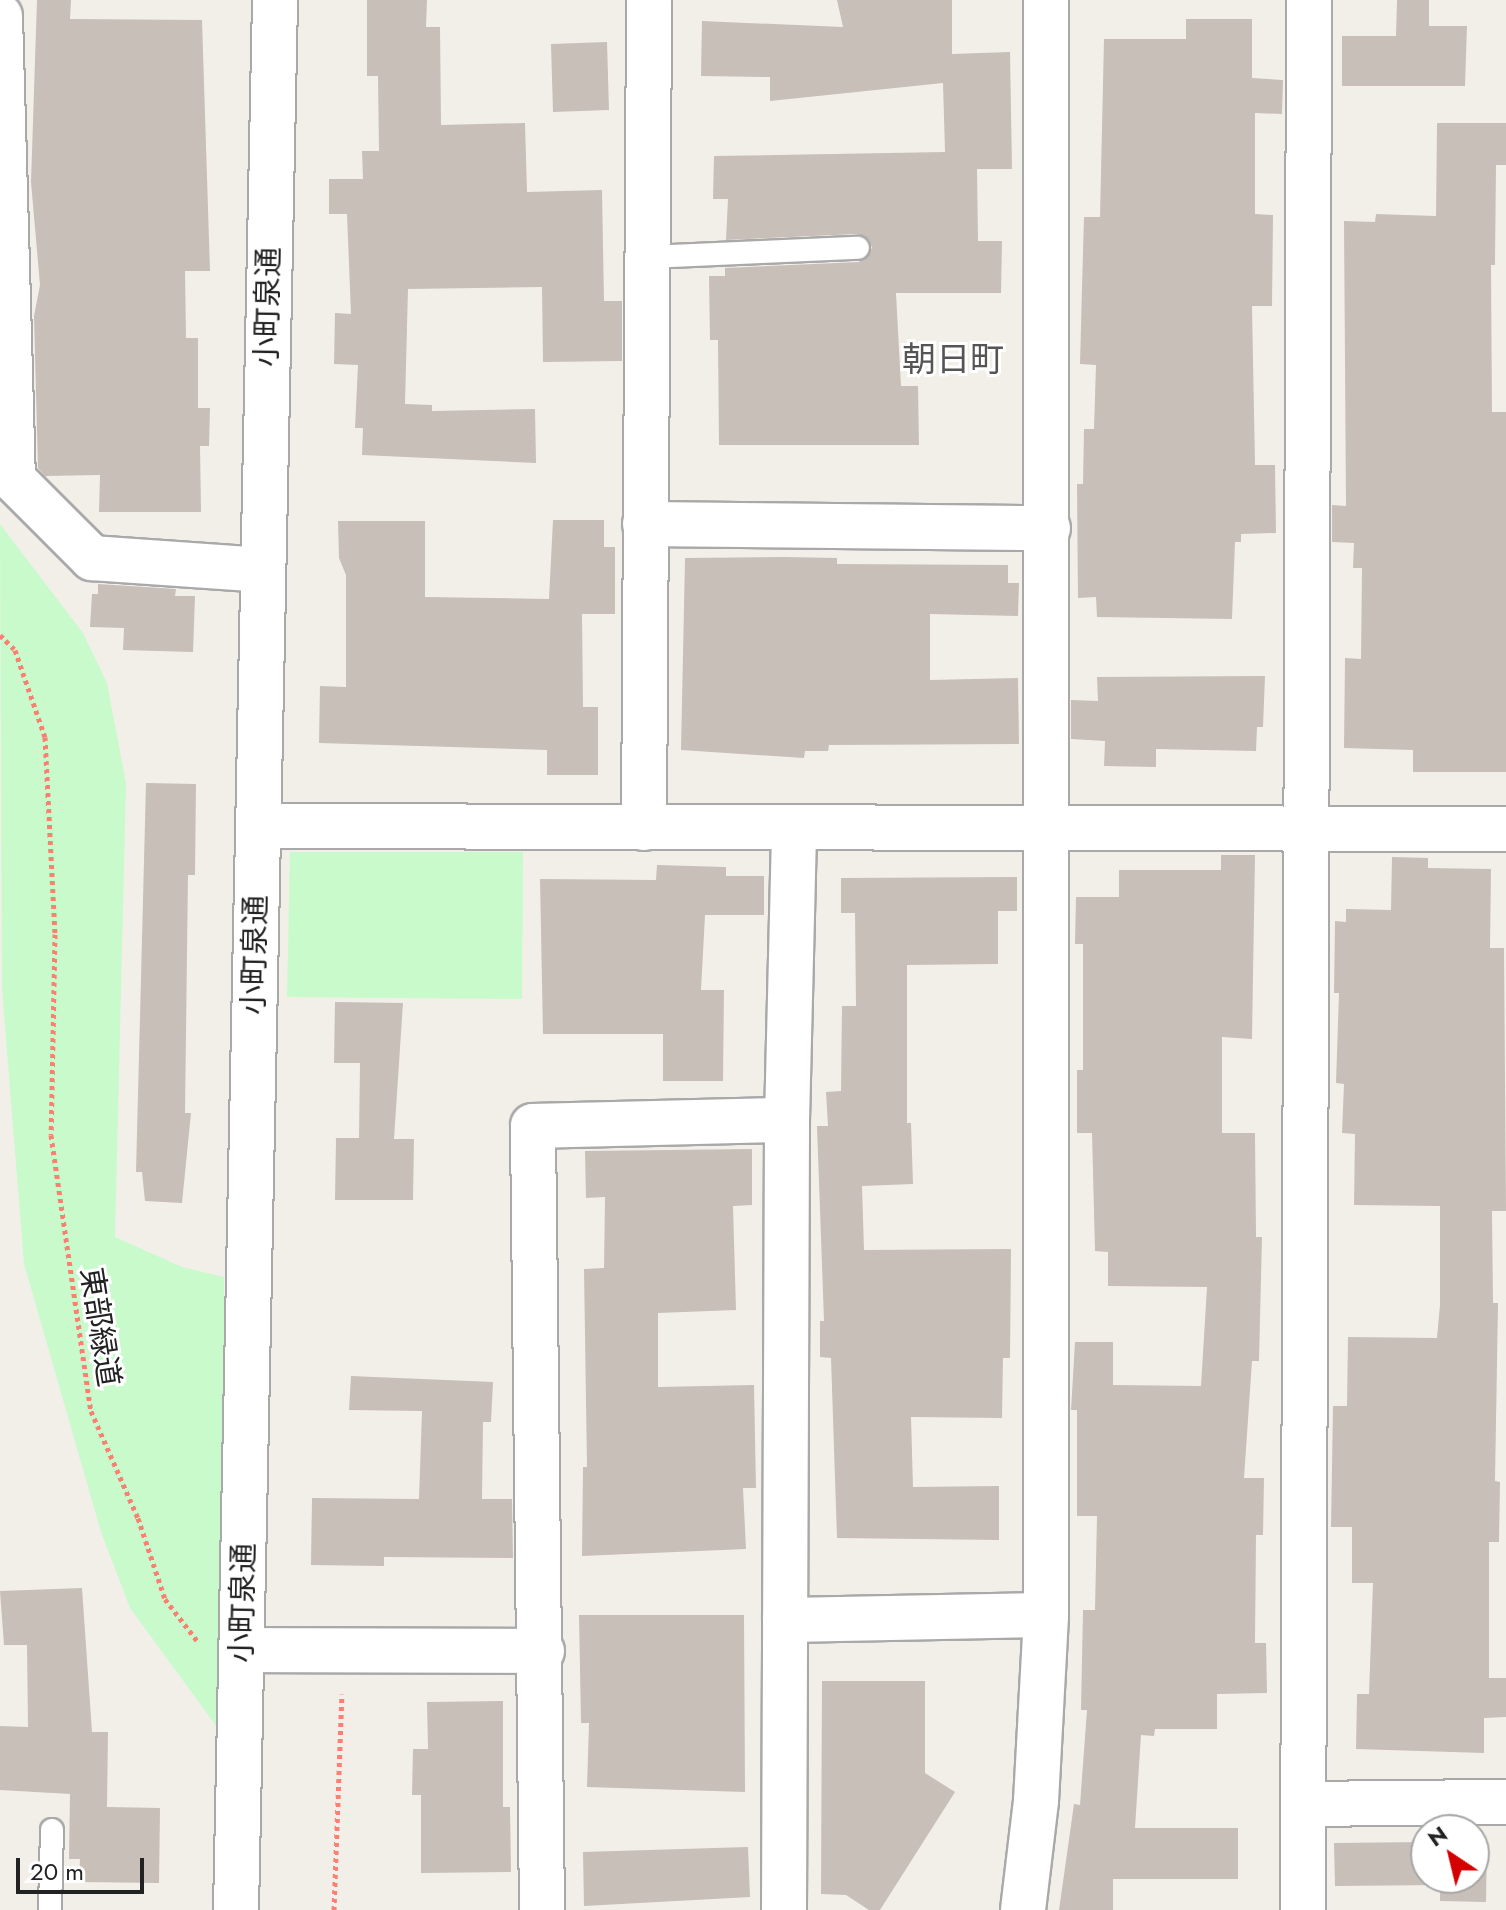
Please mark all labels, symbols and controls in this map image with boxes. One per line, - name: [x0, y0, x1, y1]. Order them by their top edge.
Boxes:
- street label: 小町泉通: [249, 247, 287, 367]
- district label: 朝日町: [902, 340, 1004, 380]
- street label: 小町泉通: [236, 895, 274, 1015]
- street label: 東部緑道: [73, 1265, 127, 1389]
- street label: 小町泉通: [224, 1543, 262, 1663]
- north arrow: [1410, 1814, 1490, 1894]
- text: N: [1421, 1818, 1454, 1854]
- scale bar: [20, 1842, 148, 1892]
- text: 20 m: [30, 1854, 84, 1889]

